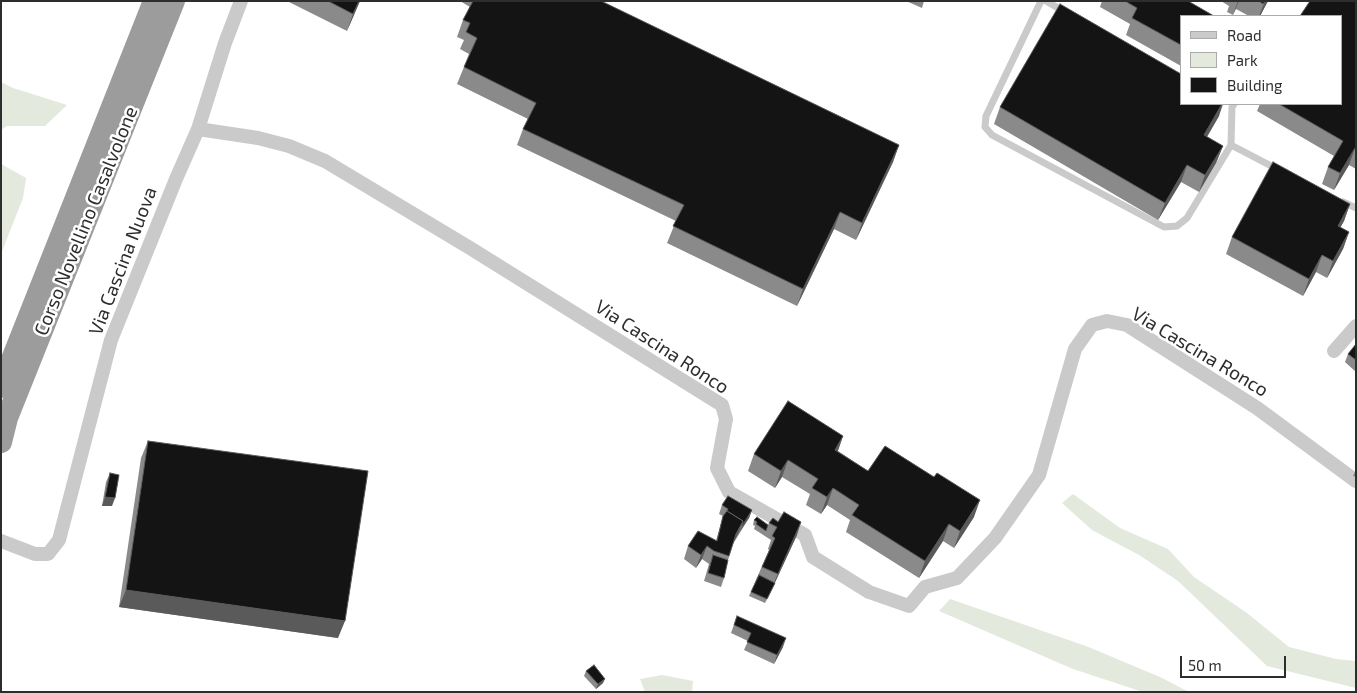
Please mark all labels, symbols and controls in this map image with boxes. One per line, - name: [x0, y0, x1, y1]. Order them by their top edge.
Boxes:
- legend: [1180, 15, 1342, 105]
- text: Road: [1227, 26, 1262, 44]
- text: Park: [1227, 51, 1258, 69]
- text: Building: [1227, 76, 1282, 94]
- street label: Corso Novellino Casalvolone: [30, 103, 142, 339]
- street label: Via Cascina Nuova: [84, 184, 162, 338]
- street label: Via Cascina Ronco: [591, 295, 733, 399]
- street label: Via Cascina Ronco: [1128, 302, 1272, 402]
- scale bar: [1182, 646, 1288, 678]
- text: 50 m: [1188, 656, 1222, 674]

